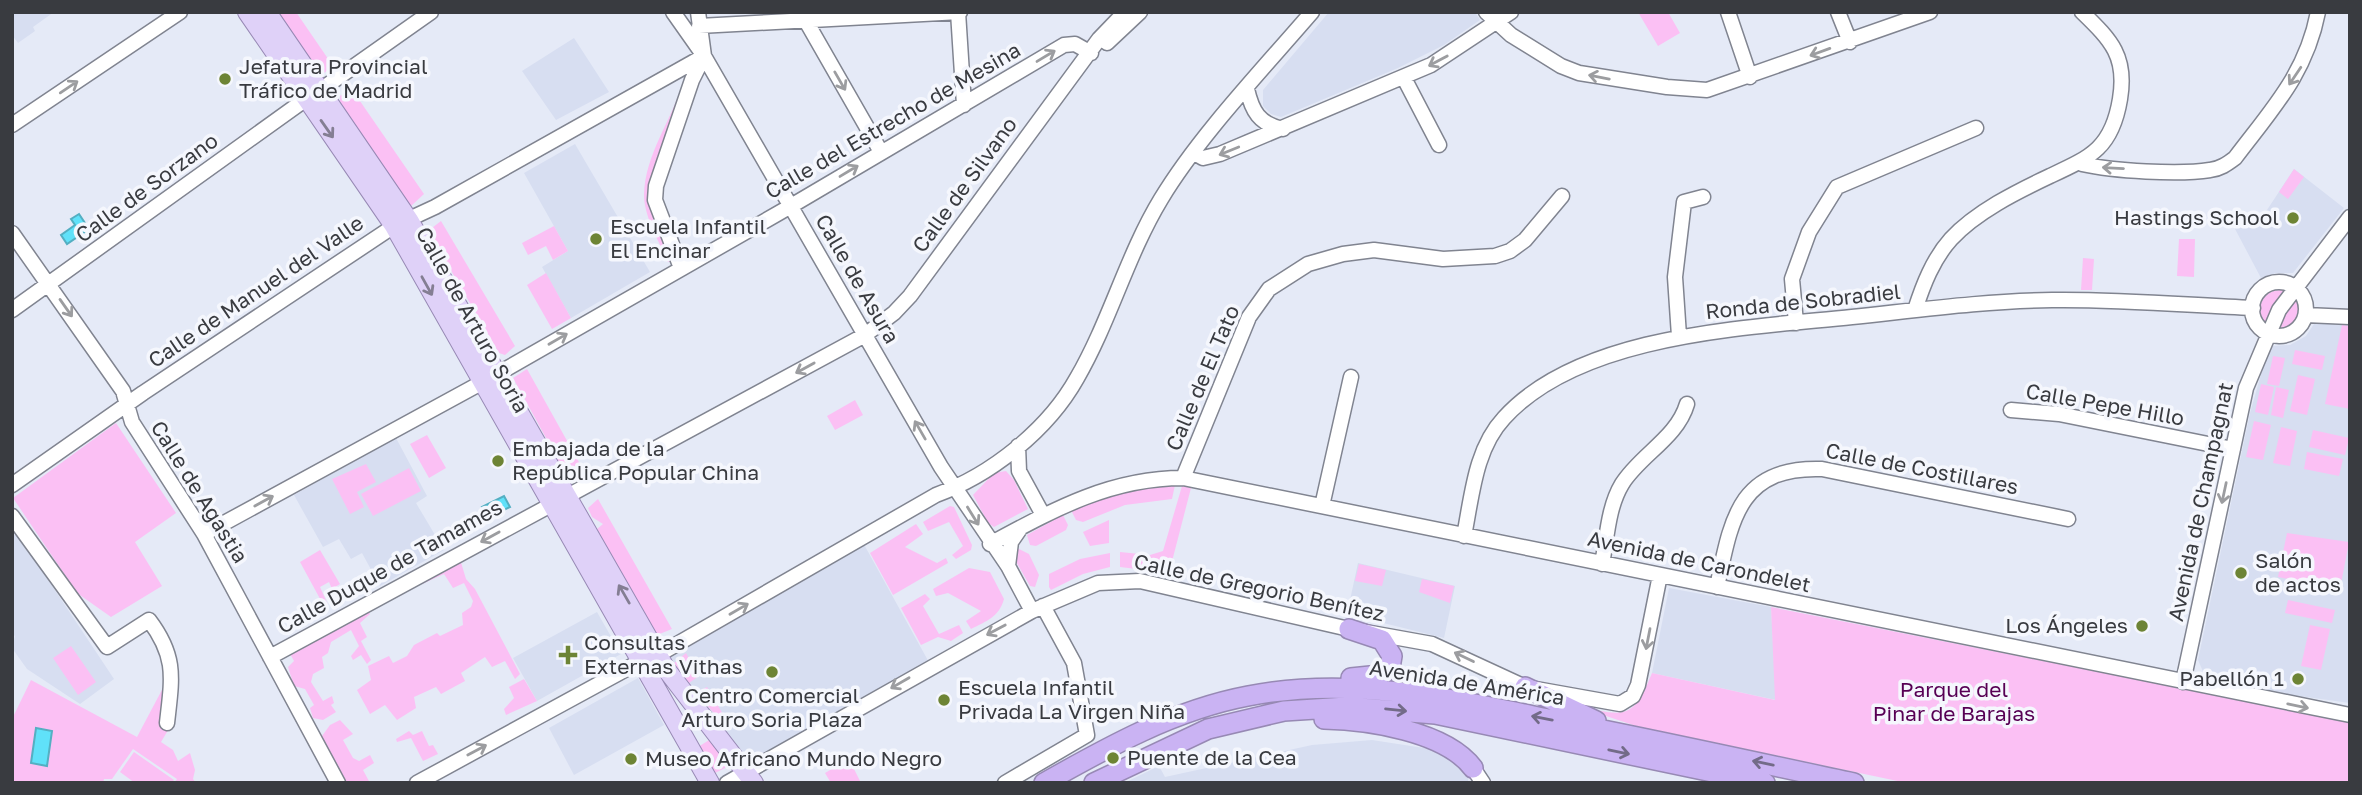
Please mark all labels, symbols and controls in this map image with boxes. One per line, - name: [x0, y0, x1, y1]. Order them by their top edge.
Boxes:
- street label: Calle del Estrecho de Mesina: [760, 36, 1025, 204]
- one-way arrow: [1809, 47, 1831, 59]
- one-way arrow: [1035, 49, 1055, 63]
- place label: Jefatura Provincial Tráfico de Madrid: [239, 53, 428, 103]
- one-way arrow: [1429, 54, 1449, 68]
- one-way arrow: [2288, 66, 2302, 85]
- one-way arrow: [833, 70, 847, 90]
- one-way arrow: [1588, 70, 1611, 83]
- marker: Jefatura Provincial Tráfico de Madrid: [217, 71, 233, 87]
- one-way arrow: [59, 79, 78, 94]
- street label: Calle de Silvano: [906, 112, 1022, 257]
- one-way arrow: [320, 119, 334, 138]
- street label: Calle de Sorzano: [70, 127, 223, 248]
- one-way arrow: [1219, 145, 1241, 158]
- one-way arrow: [2102, 161, 2125, 174]
- one-way arrow: [839, 163, 859, 177]
- place label: Hastings School: [2114, 204, 2279, 230]
- street label: Calle de Manuel del Valle: [143, 209, 368, 373]
- street label: Calle de Asura: [810, 209, 905, 348]
- marker: Hastings School: [2285, 210, 2301, 226]
- place label: Escuela Infantil El Encinar: [610, 213, 766, 263]
- street label: Calle de Arturo Soria: [411, 222, 535, 417]
- marker: Escuela Infantil El Encinar: [588, 231, 604, 247]
- one-way arrow: [421, 275, 434, 296]
- street label: Ronda de Sobradiel: [1704, 278, 1902, 324]
- one-way arrow: [59, 298, 73, 317]
- street label: Calle de El Tato: [1160, 301, 1244, 454]
- one-way arrow: [547, 332, 567, 346]
- one-way arrow: [796, 361, 816, 375]
- street label: Calle Pepe Hillo: [2024, 377, 2186, 431]
- street label: Avenida de Champagnat: [2162, 380, 2238, 624]
- street label: Calle de Agastia: [146, 416, 254, 567]
- one-way arrow: [913, 421, 927, 441]
- place label: Embajada de la República Popular China: [512, 435, 759, 485]
- street label: Calle de Costillares: [1824, 437, 2021, 499]
- marker: Embajada de la República Popular China: [490, 453, 506, 469]
- one-way arrow: [2217, 481, 2230, 504]
- street label: Calle Duque de Tamames: [273, 493, 506, 639]
- one-way arrow: [253, 494, 274, 507]
- one-way arrow: [966, 506, 981, 525]
- street label: Avenida de Carondelet: [1585, 525, 1813, 597]
- one-way arrow: [480, 530, 500, 544]
- place label: Salón de actos: [2255, 547, 2341, 597]
- street label: Calle de Gregorio Benítez: [1132, 548, 1387, 626]
- marker: Salón de actos: [2233, 565, 2249, 581]
- one-way arrow: [617, 584, 630, 605]
- one-way arrow: [728, 602, 749, 615]
- place label: Los Ángeles: [2005, 612, 2128, 638]
- marker: Los Ángeles: [2134, 618, 2150, 634]
- one-way arrow: [986, 624, 1007, 637]
- one-way arrow: [1641, 627, 1654, 650]
- place label: Consultas Externas Vithas: [584, 629, 743, 679]
- marker: Consultas Externas Vithas: [558, 645, 578, 665]
- one-way arrow: [1454, 649, 1475, 663]
- street label: Avenida de América: [1368, 654, 1567, 710]
- marker: Centro Comercial Arturo Soria Plaza: [764, 664, 780, 680]
- place label: Pabellón 1: [2179, 665, 2284, 691]
- marker: Pabellón 1: [2290, 671, 2306, 687]
- place label: Escuela Infantil Privada La Virgen Niña: [958, 674, 1185, 724]
- one-way arrow: [891, 676, 911, 690]
- park label: Parque del Pinar de Barajas: [1873, 676, 2035, 726]
- place label: Centro Comercial Arturo Soria Plaza: [681, 682, 863, 732]
- marker: Escuela Infantil Privada La Virgen Niña: [936, 692, 952, 708]
- one-way arrow: [2286, 699, 2309, 713]
- one-way arrow: [1384, 703, 1407, 716]
- one-way arrow: [1531, 710, 1554, 724]
- one-way arrow: [466, 743, 487, 757]
- place label: Puente de la Cea: [1127, 744, 1297, 770]
- place label: Museo Africano Mundo Negro: [645, 745, 942, 771]
- one-way arrow: [1607, 746, 1630, 760]
- marker: Puente de la Cea: [1105, 750, 1121, 766]
- marker: Museo Africano Mundo Negro: [623, 751, 639, 767]
- one-way arrow: [1752, 756, 1775, 770]

